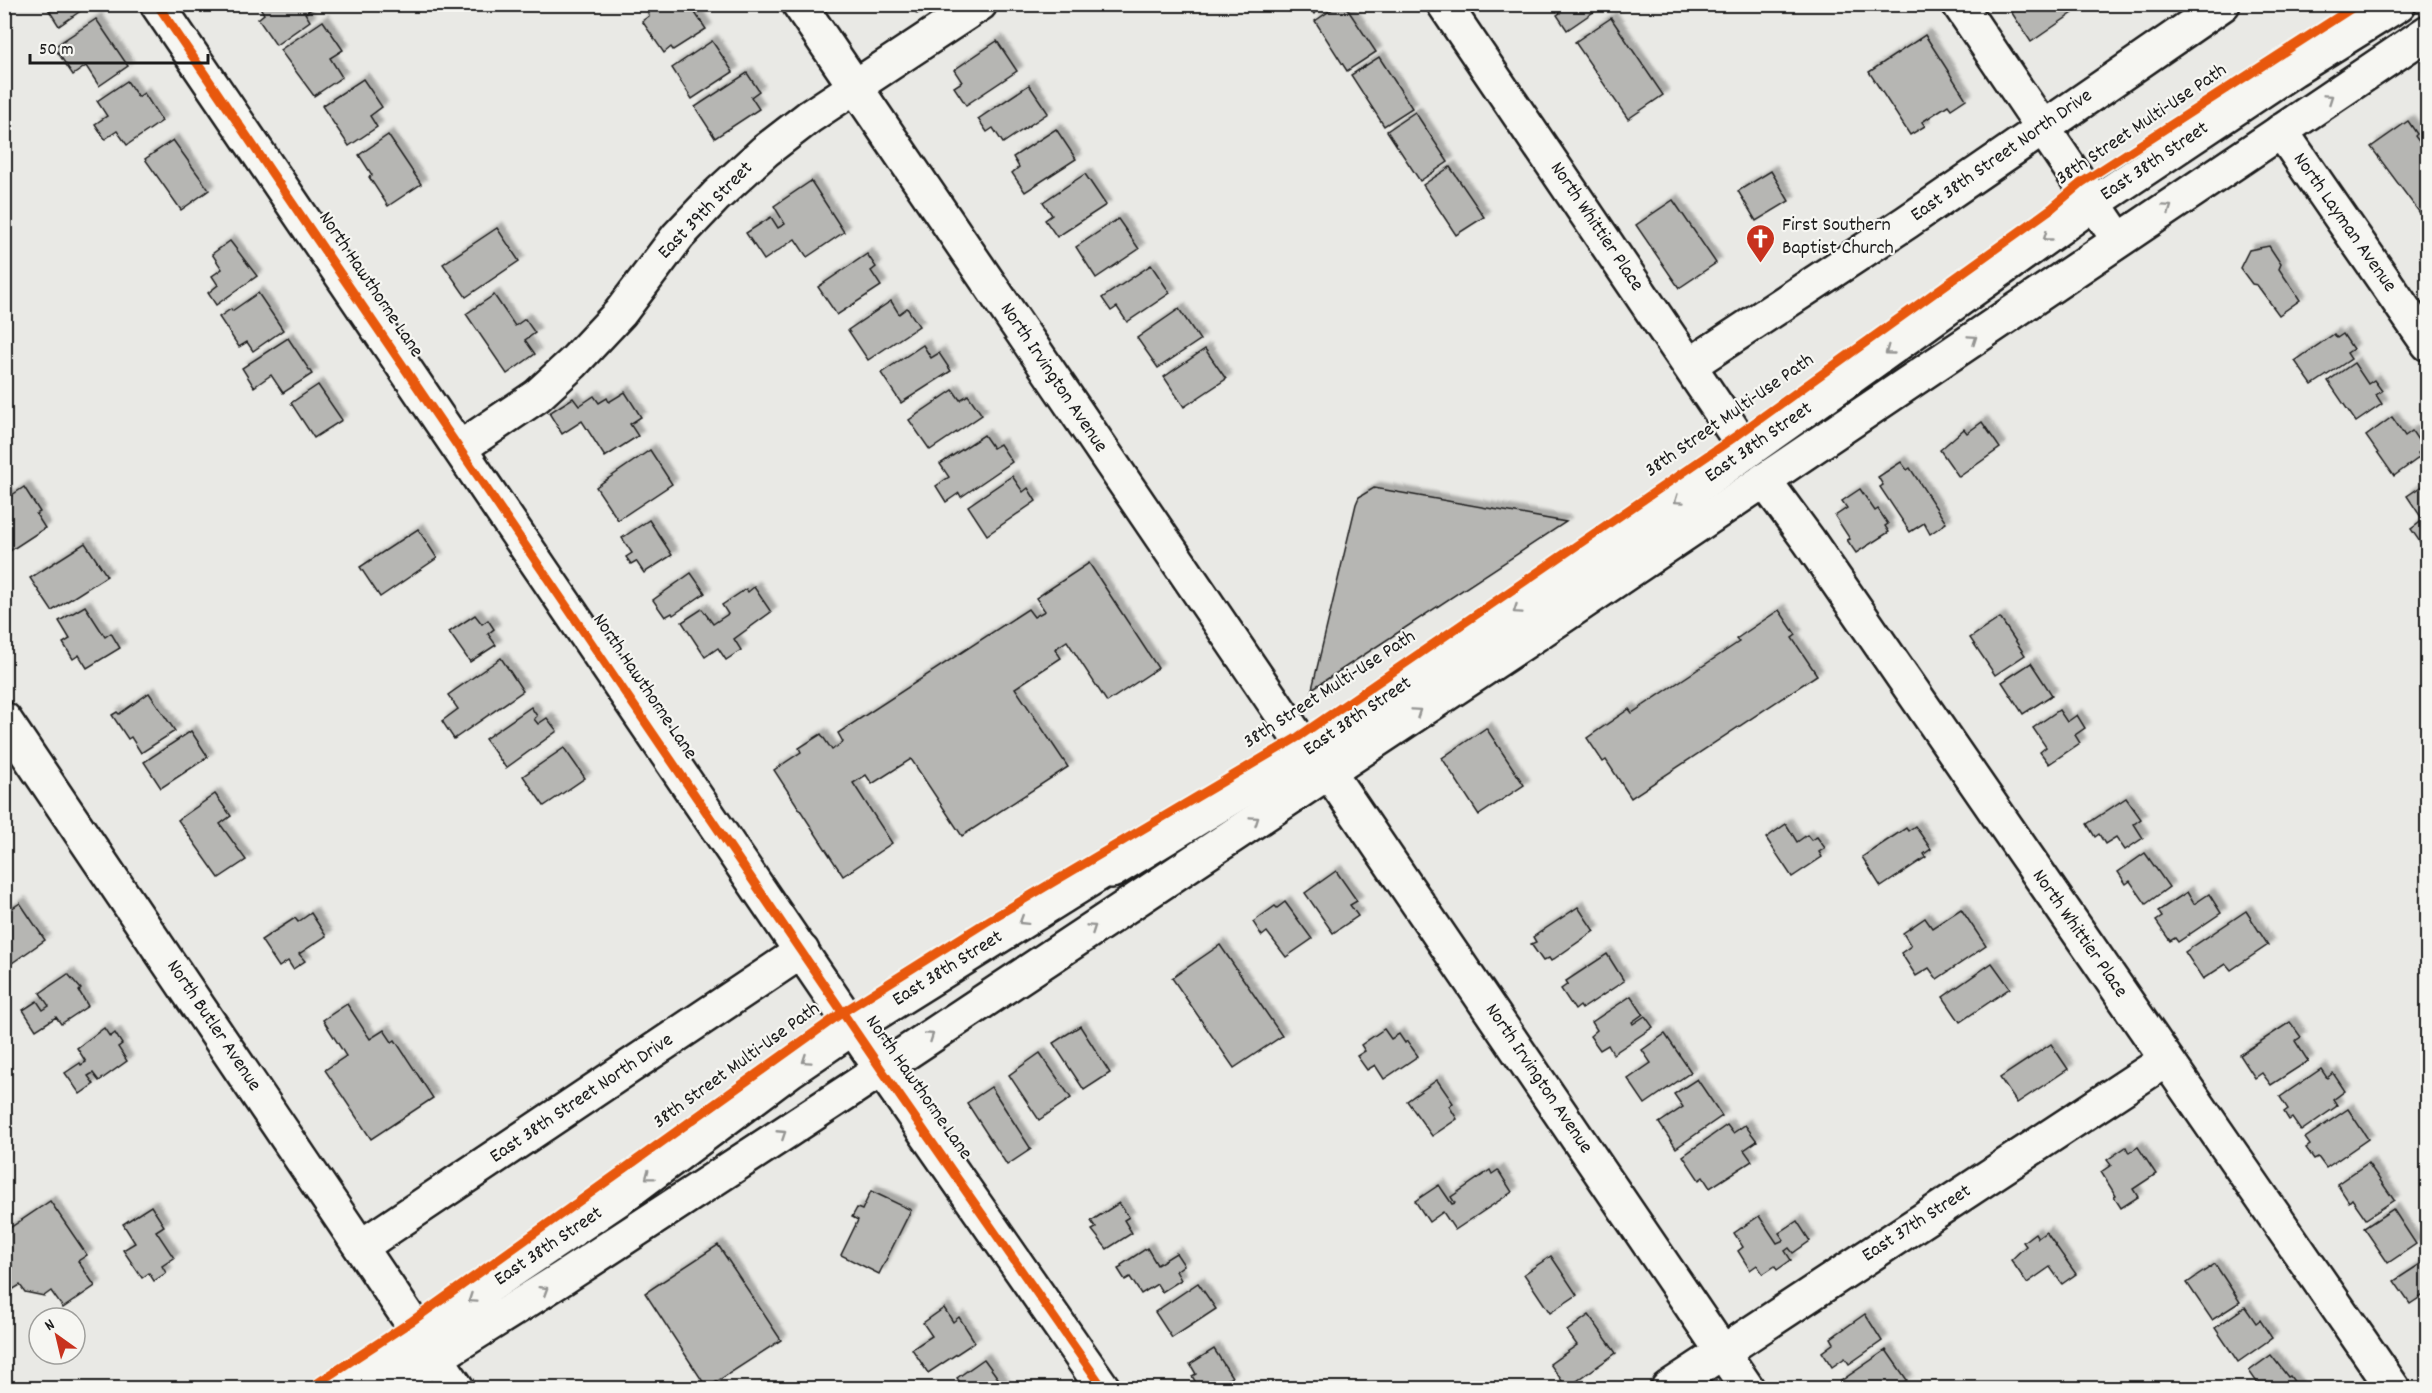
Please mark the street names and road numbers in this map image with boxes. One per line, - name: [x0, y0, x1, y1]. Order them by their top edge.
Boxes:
- street label: 38th Street Multi-Use Path: [2051, 57, 2233, 193]
- street label: East 38th Street North Drive: [1906, 83, 2099, 229]
- street label: East 38th Street: [2095, 115, 2215, 209]
- street label: North Layman Avenue: [2285, 148, 2403, 299]
- street label: East 39th Street: [652, 156, 760, 266]
- street label: North Whittier Place: [1542, 157, 1650, 298]
- street label: North Hawthorne Lane: [311, 206, 429, 364]
- street label: North Irvington Avenue: [992, 297, 1114, 459]
- street label: 38th Street Multi-Use Path: [1640, 347, 1820, 485]
- street label: East 38th Street: [1700, 396, 1818, 490]
- street label: North Hawthorne Lane: [585, 608, 703, 766]
- street label: 38th Street Multi-Use Path: [1238, 624, 1422, 756]
- street label: East 38th Street: [1298, 670, 1418, 764]
- street label: North Whittier Place: [2024, 864, 2134, 1004]
- street label: East 38th Street: [887, 924, 1009, 1014]
- street label: North Butler Avenue: [159, 955, 268, 1097]
- street label: 38th Street Multi-Use Path: [648, 996, 826, 1136]
- street label: North Irvington Avenue: [1477, 998, 1599, 1160]
- street label: North Hawthorne Lane: [858, 1010, 979, 1166]
- street label: East 38th Street North Drive: [485, 1027, 679, 1171]
- street label: East 37th Street: [1857, 1178, 1977, 1270]
- street label: East 38th Street: [489, 1200, 609, 1294]

